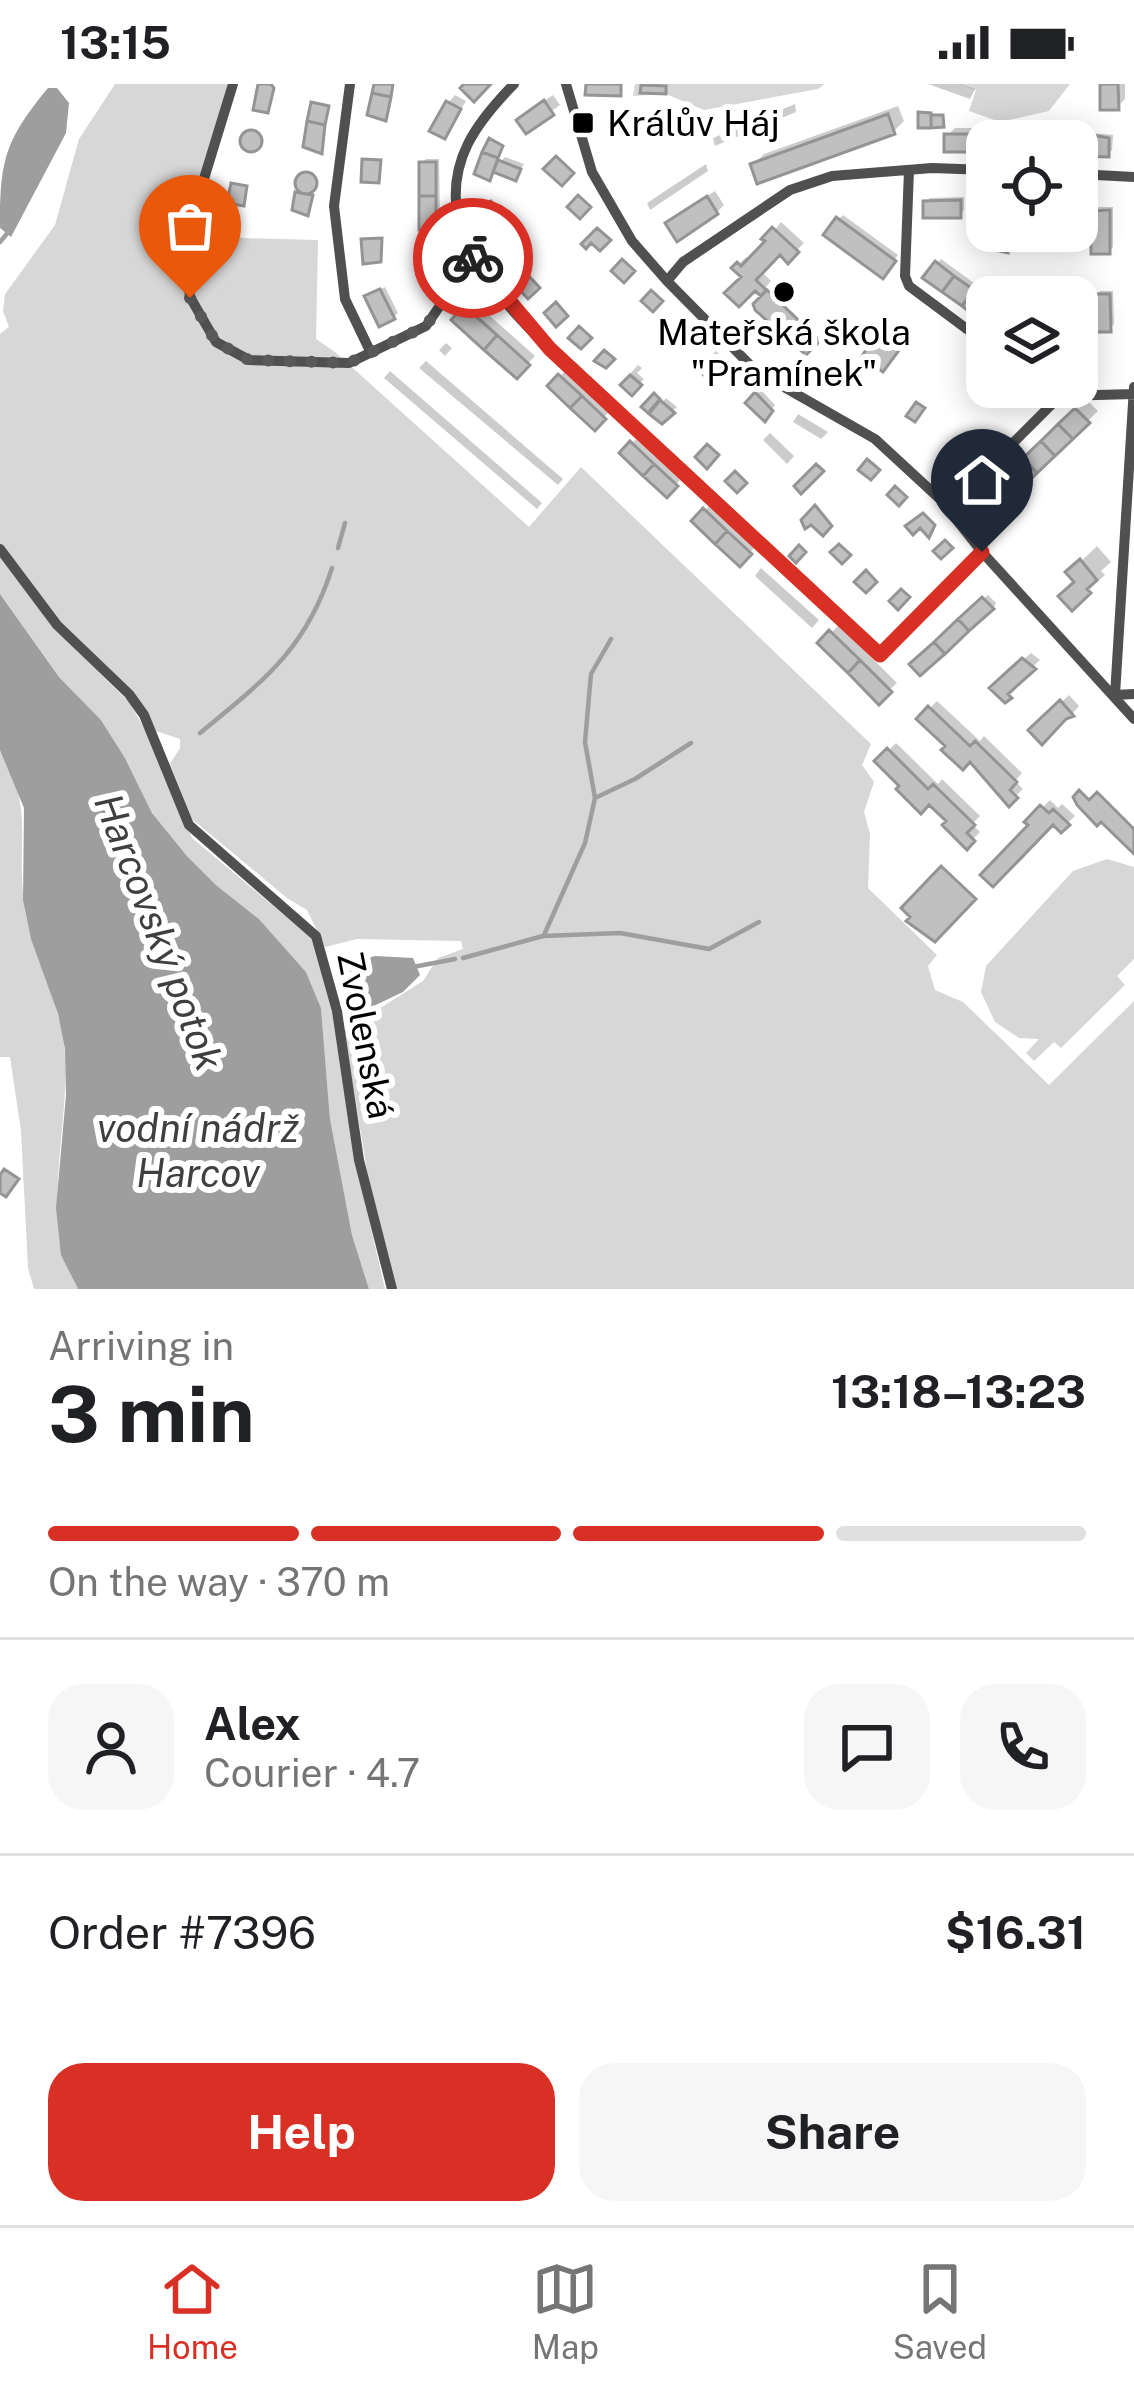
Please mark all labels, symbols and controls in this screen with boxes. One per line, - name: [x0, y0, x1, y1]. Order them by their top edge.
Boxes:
- text: 13:15: [60, 16, 171, 69]
- place label: Králův Háj: [607, 102, 780, 144]
- marker: Králův Háj: [570, 110, 596, 136]
- map controls: [966, 120, 1098, 408]
- button: locate: [966, 120, 1098, 252]
- pin: [139, 175, 241, 298]
- icon: bag: [157, 193, 223, 259]
- courier: [413, 198, 533, 318]
- icon: bike: [440, 225, 506, 291]
- button: layers: [966, 276, 1098, 408]
- marker: Mateřská škola "Pramínek": [771, 279, 797, 305]
- place label: Mateřská škola "Pramínek": [657, 311, 911, 394]
- pin: [931, 429, 1033, 552]
- icon: home: [949, 447, 1015, 513]
- water label: Harcovský potok: [85, 787, 233, 1077]
- street label: Zvolenská: [329, 948, 403, 1122]
- water label: vodní nádrž Harcov: [97, 1105, 300, 1196]
- text: Arriving in: [48, 1323, 234, 1369]
- text: 13:18–13:23: [831, 1365, 1086, 1418]
- text: 3 min: [48, 1368, 255, 1460]
- text: On the way · 370 m: [48, 1559, 390, 1605]
- button: person: [48, 1684, 174, 1810]
- button: chat: [804, 1684, 930, 1810]
- button: phone: [960, 1684, 1086, 1810]
- text: Alex: [204, 1697, 301, 1750]
- text: Courier · 4.7: [204, 1750, 420, 1796]
- text: Order #7396: [48, 1906, 316, 1959]
- text: $16.31: [945, 1906, 1086, 1959]
- button: Help: [48, 2063, 555, 2201]
- button: Share: [579, 2063, 1086, 2201]
- tab: Home: [147, 2256, 238, 2366]
- tab: Map: [532, 2256, 599, 2366]
- tab: Saved: [893, 2256, 987, 2366]

